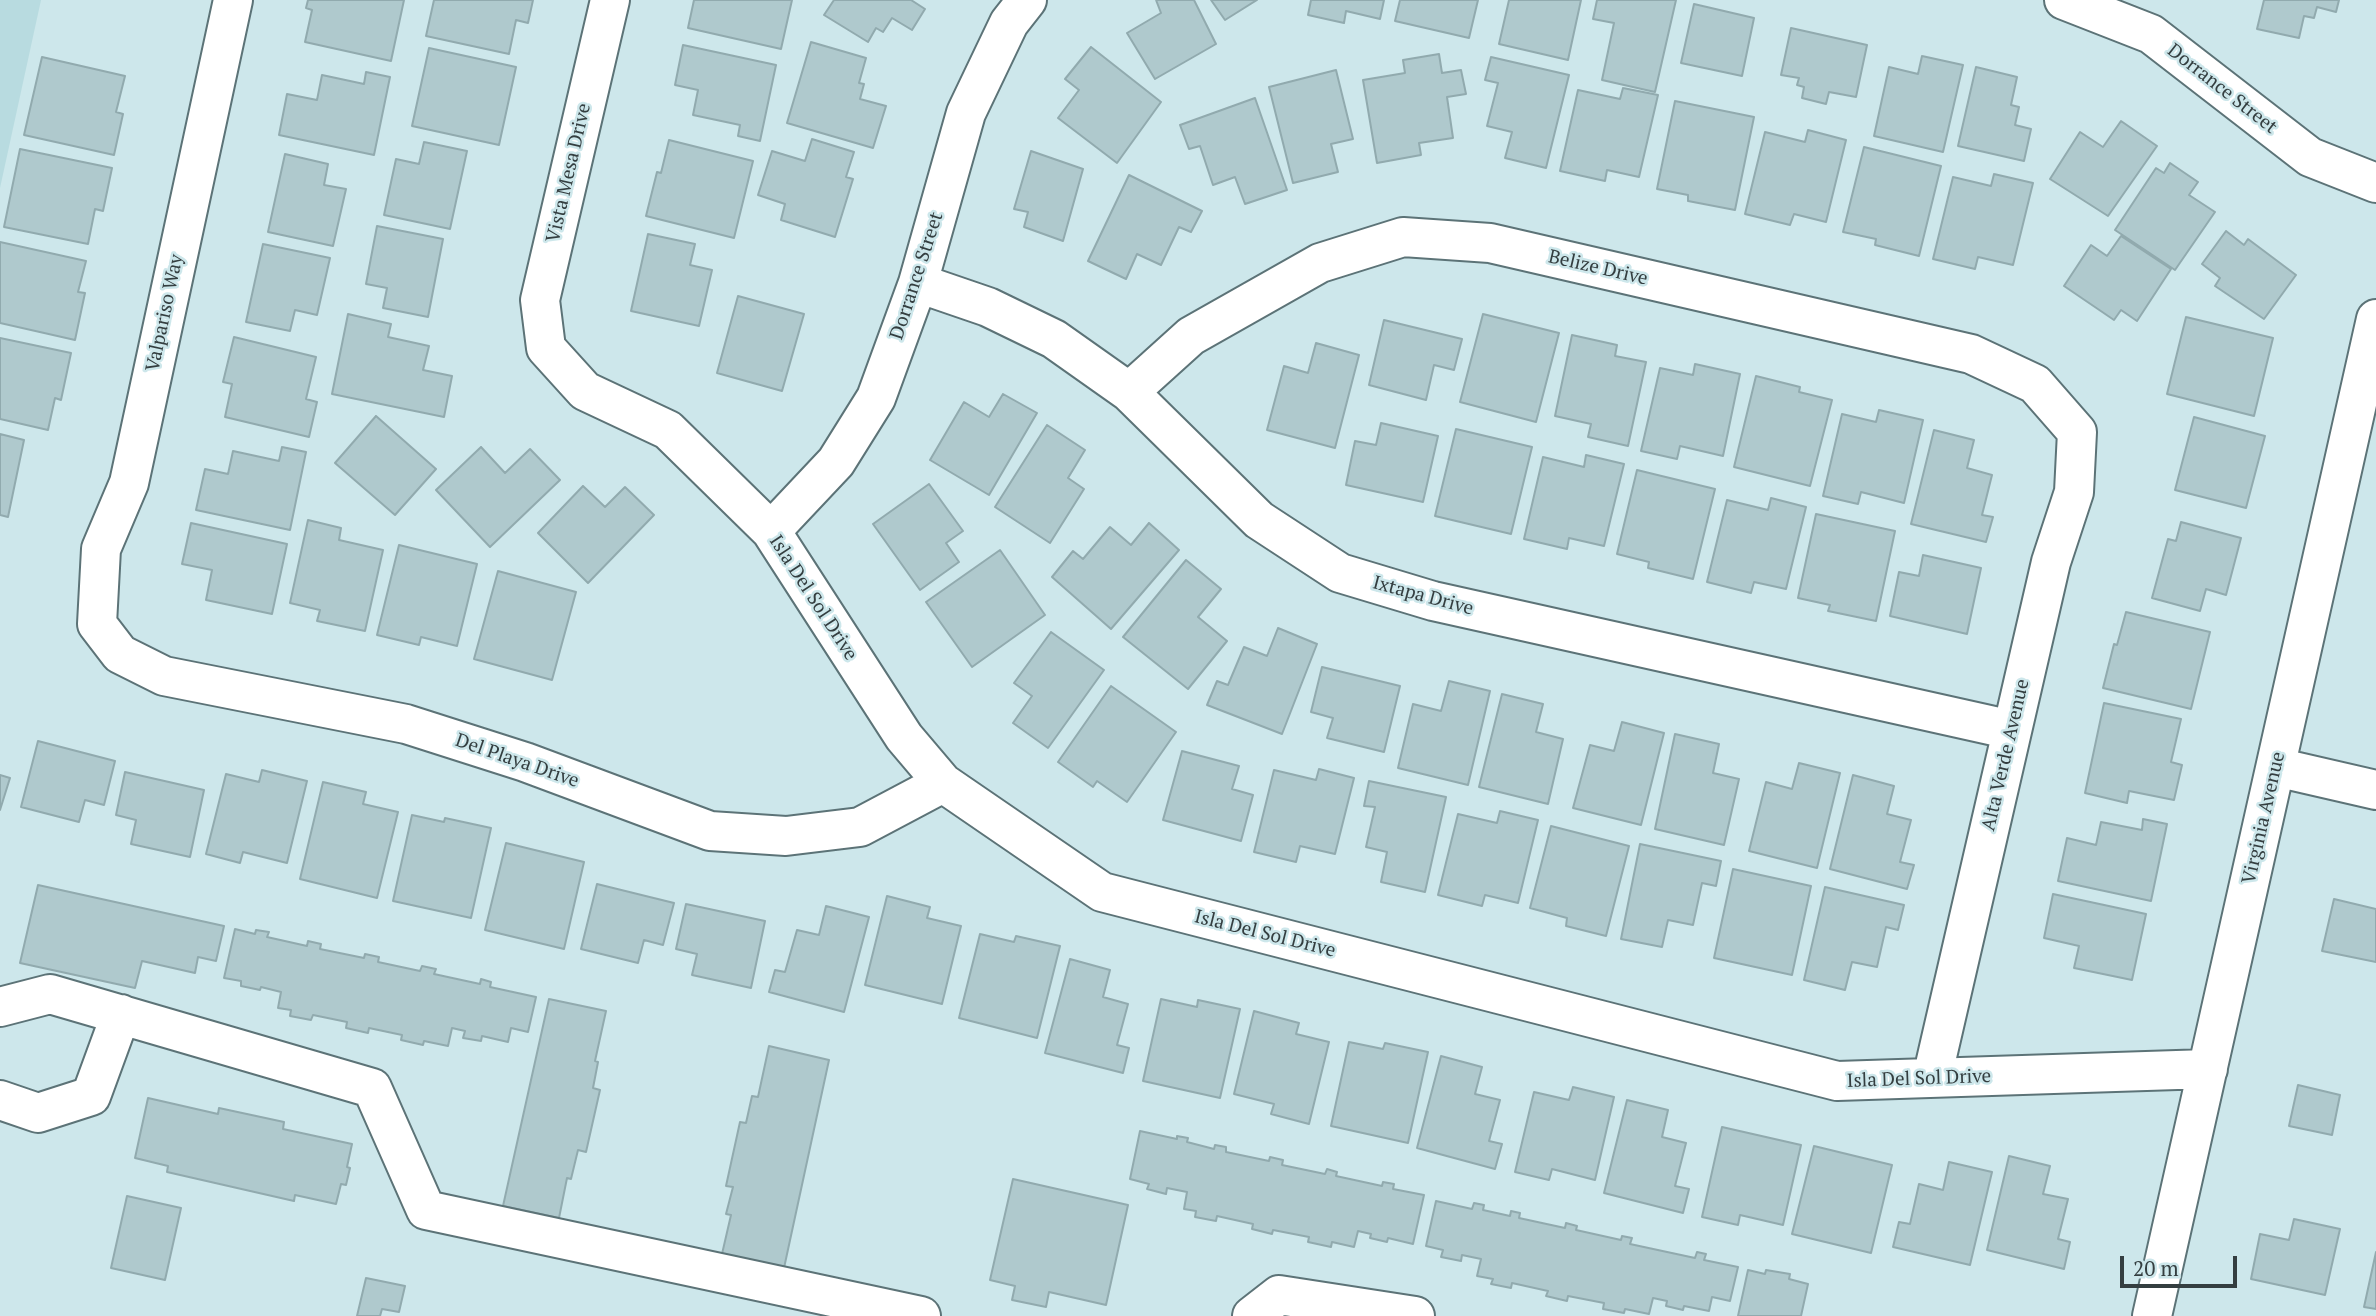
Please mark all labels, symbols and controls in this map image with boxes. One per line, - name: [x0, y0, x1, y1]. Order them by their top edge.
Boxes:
- street label: Dorrance Street: [2163, 39, 2281, 139]
- street label: Vista Mesa Drive: [542, 101, 596, 245]
- street label: Dorrance Street: [886, 209, 948, 343]
- street label: Belize Drive: [1546, 246, 1650, 290]
- street label: Valpariso Way: [141, 252, 189, 374]
- street label: Isla Del Sol Drive: [764, 531, 862, 665]
- street label: Ixtapa Drive: [1370, 572, 1476, 620]
- street label: Alta Verde Avenue: [1977, 677, 2035, 833]
- street label: Del Playa Drive: [452, 729, 582, 793]
- street label: Virginia Avenue: [2238, 750, 2290, 886]
- street label: Isla Del Sol Drive: [1192, 905, 1338, 963]
- street label: Isla Del Sol Drive: [1846, 1065, 1992, 1093]
- scale bar: [2124, 1242, 2241, 1286]
- text: 20 m: [2133, 1254, 2179, 1282]

